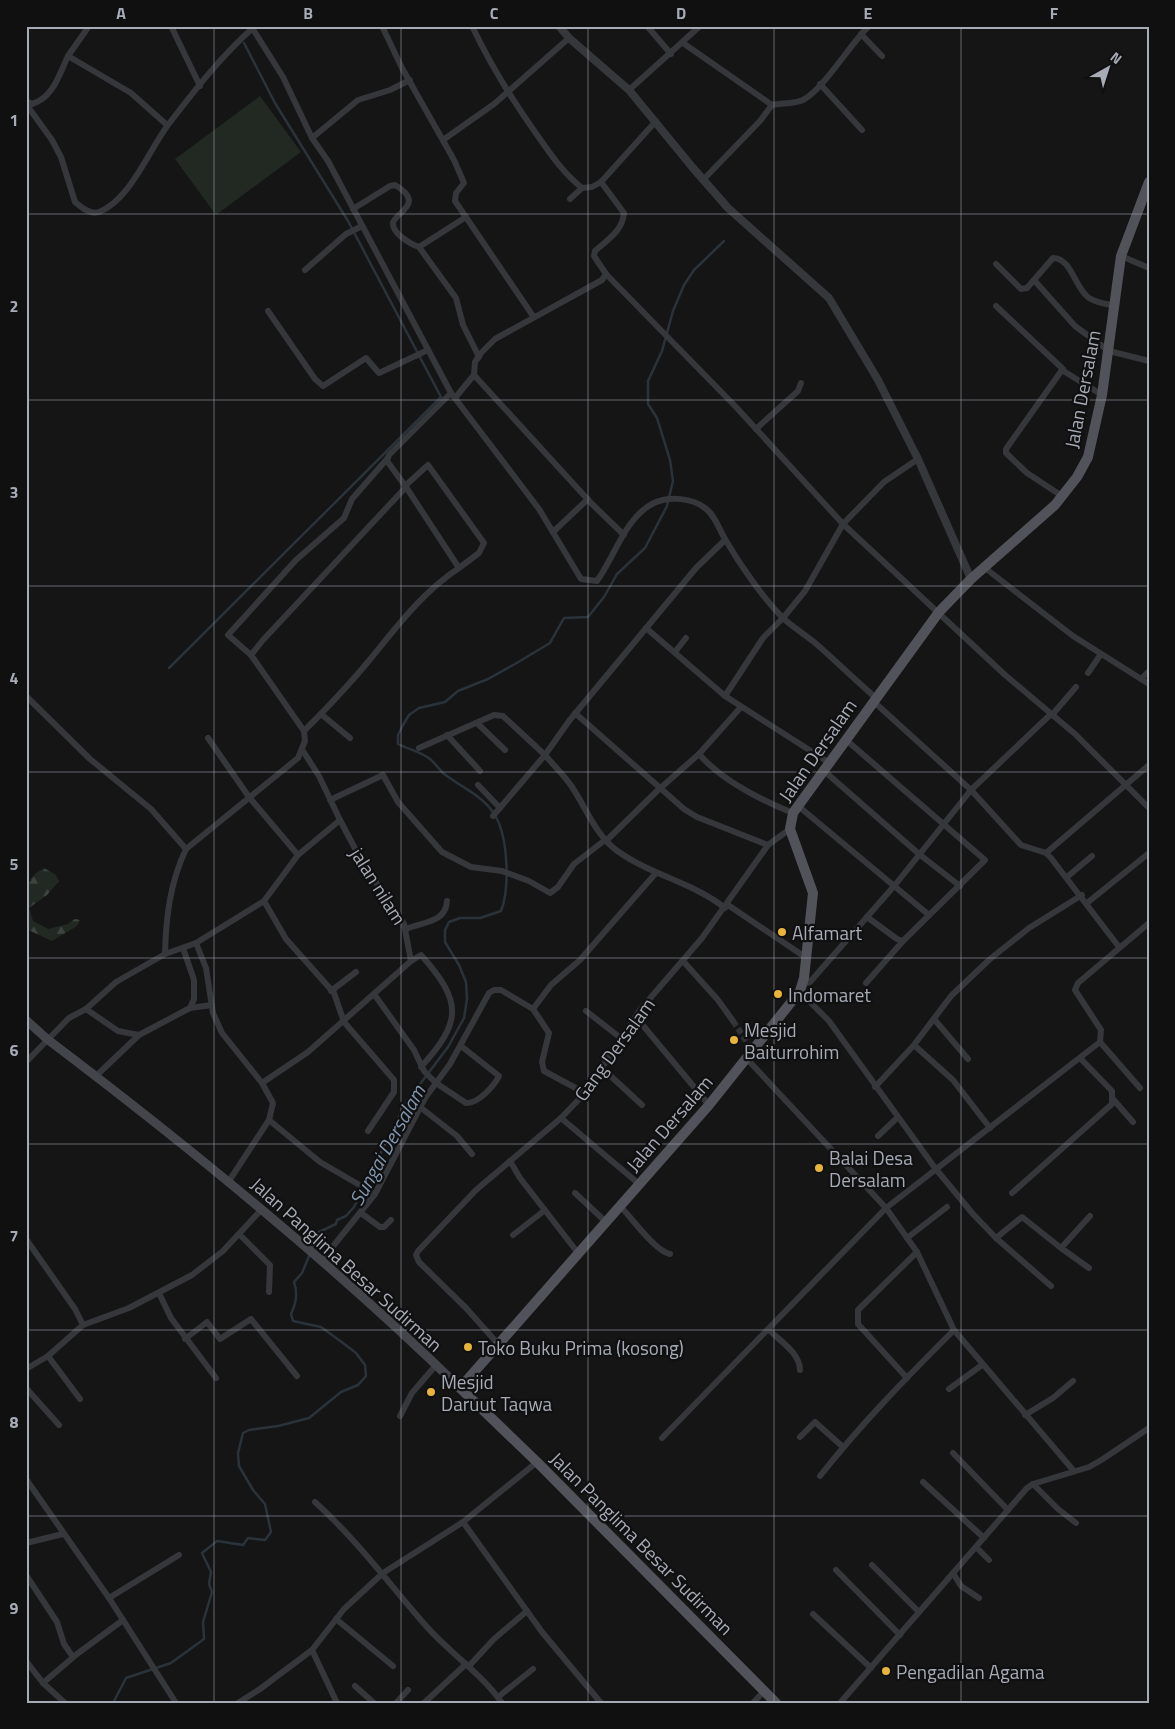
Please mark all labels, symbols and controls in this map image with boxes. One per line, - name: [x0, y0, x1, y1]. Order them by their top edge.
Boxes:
- text: A: [116, 1, 126, 25]
- text: B: [303, 1, 313, 25]
- text: C: [490, 1, 499, 25]
- text: D: [676, 1, 686, 25]
- text: E: [864, 1, 873, 25]
- text: F: [1050, 1, 1059, 25]
- north arrow: [1082, 42, 1132, 92]
- text: N: [1106, 46, 1127, 69]
- text: 1: [10, 108, 18, 132]
- text: 2: [10, 294, 18, 318]
- street label: Jalan Dersalam: [1056, 327, 1108, 451]
- text: 3: [10, 480, 18, 504]
- text: 4: [10, 666, 19, 690]
- street label: Jalan Dersalam: [771, 693, 863, 807]
- street label: jalan nilam: [343, 841, 414, 930]
- text: 5: [10, 852, 19, 876]
- place label: Alfamart: [792, 918, 862, 947]
- marker: Alfamart: [776, 926, 788, 938]
- place label: Indomaret: [788, 980, 871, 1009]
- marker: Indomaret: [772, 988, 784, 1000]
- street label: Gang Dersalam: [566, 991, 662, 1107]
- place label: Mesjid Baiturrohim: [744, 1015, 839, 1066]
- marker: Mesjid Baiturrohim: [728, 1034, 740, 1046]
- text: 6: [10, 1038, 19, 1062]
- street label: Jalan Dersalam: [619, 1068, 719, 1178]
- water label: Sungai Dersalam: [341, 1079, 433, 1211]
- place label: Balai Desa Dersalam: [829, 1143, 913, 1194]
- marker: Balai Desa Dersalam: [813, 1162, 825, 1174]
- street label: Jalan Panglima Besar Sudirman: [245, 1170, 449, 1358]
- text: 7: [10, 1224, 18, 1248]
- place label: Toko Buku Prima (kosong): [478, 1333, 684, 1362]
- marker: Toko Buku Prima (kosong): [462, 1341, 474, 1353]
- place label: Mesjid Daruut Taqwa: [441, 1367, 553, 1418]
- marker: Mesjid Daruut Taqwa: [425, 1386, 437, 1398]
- text: 8: [10, 1410, 19, 1434]
- street label: Jalan Panglima Besar Sudirman: [544, 1445, 740, 1641]
- text: 9: [10, 1596, 19, 1620]
- place label: Pengadilan Agama: [896, 1657, 1045, 1686]
- marker: Pengadilan Agama: [880, 1665, 892, 1677]

